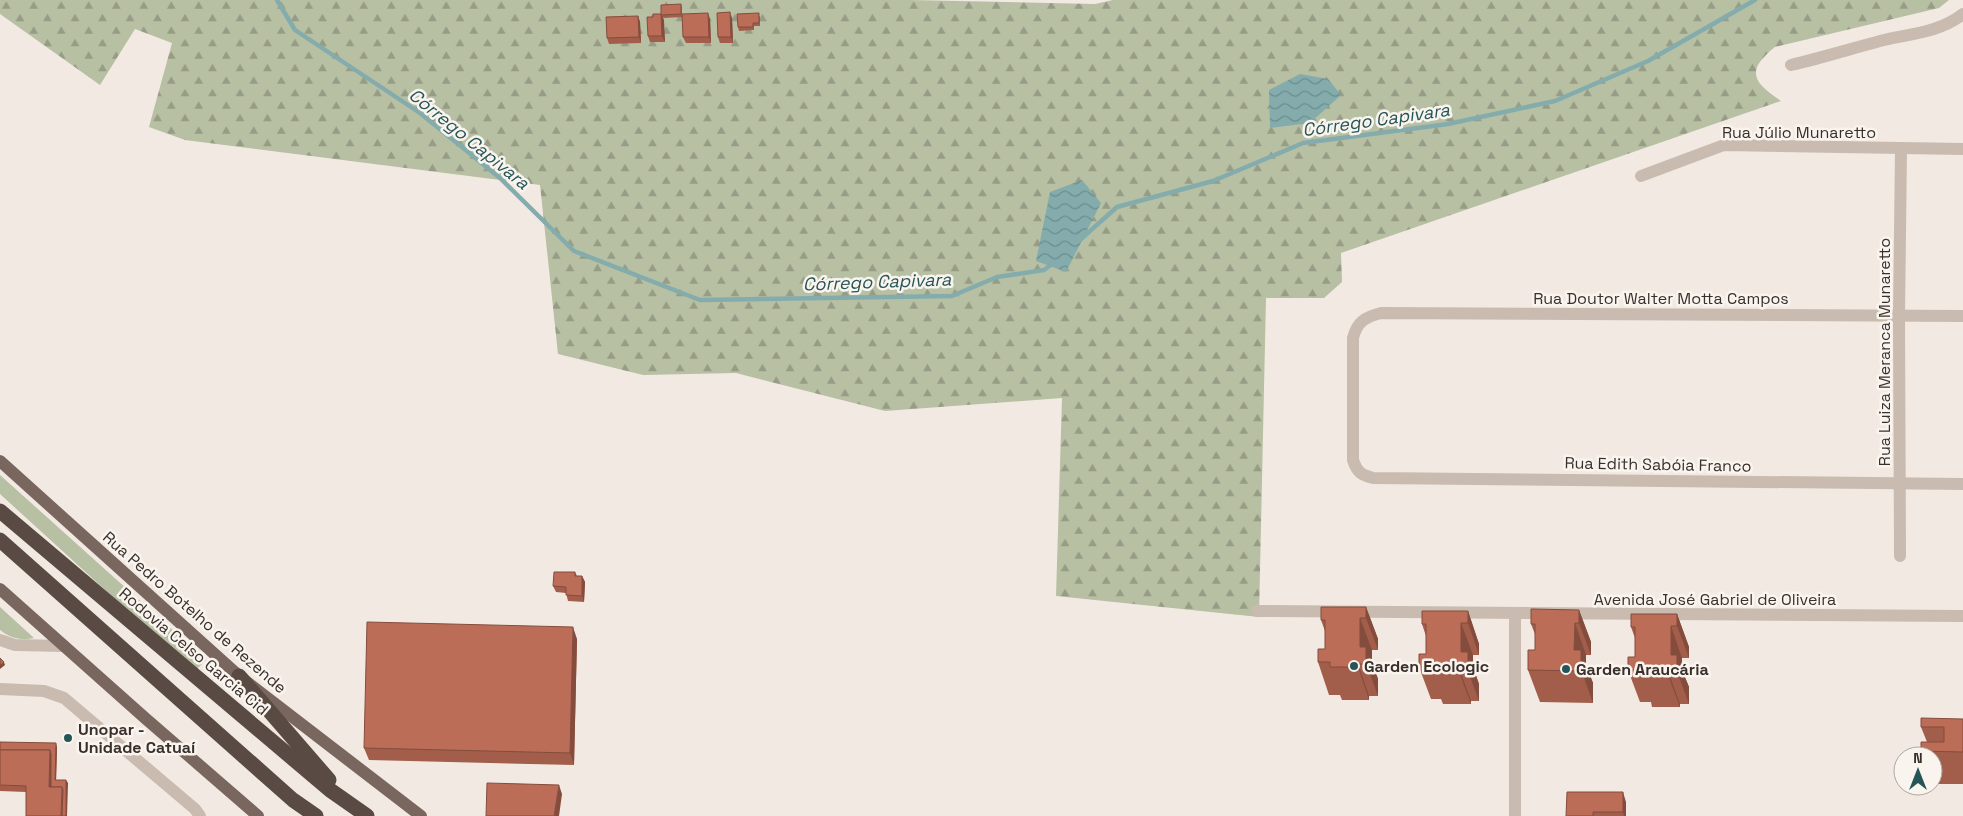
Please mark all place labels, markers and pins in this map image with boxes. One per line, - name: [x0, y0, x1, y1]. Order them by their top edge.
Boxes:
- place label: Garden Ecologic: [1364, 656, 1489, 677]
- place label: Garden Araucária: [1576, 659, 1709, 680]
- marker: Garden Ecologic: [1348, 660, 1360, 672]
- marker: Garden Araucária: [1560, 663, 1572, 675]
- place label: Unopar - Unidade Catuaí: [78, 719, 196, 758]
- marker: Unopar - Unidade Catuaí: [62, 732, 74, 744]

